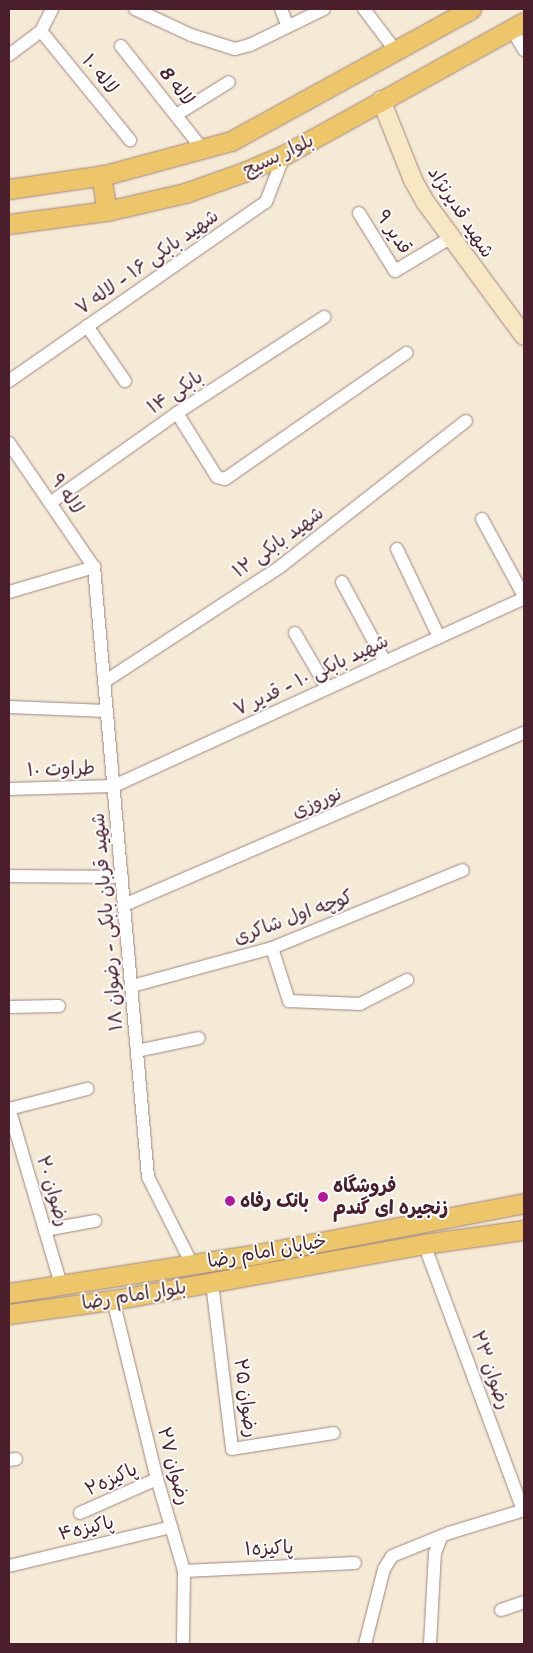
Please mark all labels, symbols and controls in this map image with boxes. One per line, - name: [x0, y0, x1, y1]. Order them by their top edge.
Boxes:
- street label: لاله ۱۰: [77, 49, 123, 99]
- street label: لاله 8: [155, 62, 199, 110]
- street label: بلوار بسیج: [239, 129, 317, 181]
- street label: شهید قدیرنژاد: [423, 162, 499, 262]
- street label: شهید بابکی ۱۶ - لاله ۷: [71, 204, 223, 320]
- street label: قدیر ۹: [371, 206, 417, 258]
- street label: بابکی ۱۴: [143, 365, 207, 419]
- street label: لاله ۹: [45, 470, 89, 518]
- street label: شهید بابکی ۱۲: [228, 501, 328, 583]
- street label: شهید بابکی ۱۰ - قدیر ۷: [230, 629, 392, 721]
- street label: طراوت ۱۰: [27, 756, 95, 782]
- street label: نوروزی: [288, 781, 346, 823]
- street label: شهید قربان بابکی - رضوان ۱۸: [86, 812, 128, 1032]
- street label: کوچه اول شاکری: [230, 885, 356, 949]
- street label: رضوان ۲۰: [31, 1153, 75, 1229]
- place label: فروشگاه زنجیره ای گندم: [333, 1175, 448, 1219]
- place label: بانک رفاه: [240, 1190, 309, 1212]
- marker: فروشگاه زنجیره ای گندم: [317, 1191, 329, 1203]
- marker: بانک رفاه: [224, 1195, 236, 1207]
- street label: خیابان امام رضا: [206, 1229, 328, 1273]
- street label: بلوار امام رضا: [80, 1275, 188, 1315]
- street label: رضوان ۲۳: [466, 1327, 516, 1413]
- street label: رضوان ۲۵: [229, 1357, 263, 1439]
- street label: رضوان ۲۷: [153, 1424, 195, 1508]
- street label: پاکیزه۲: [81, 1457, 141, 1501]
- street label: پاکیزه۴: [56, 1511, 116, 1545]
- street label: پاکیزه۱: [244, 1536, 294, 1560]

